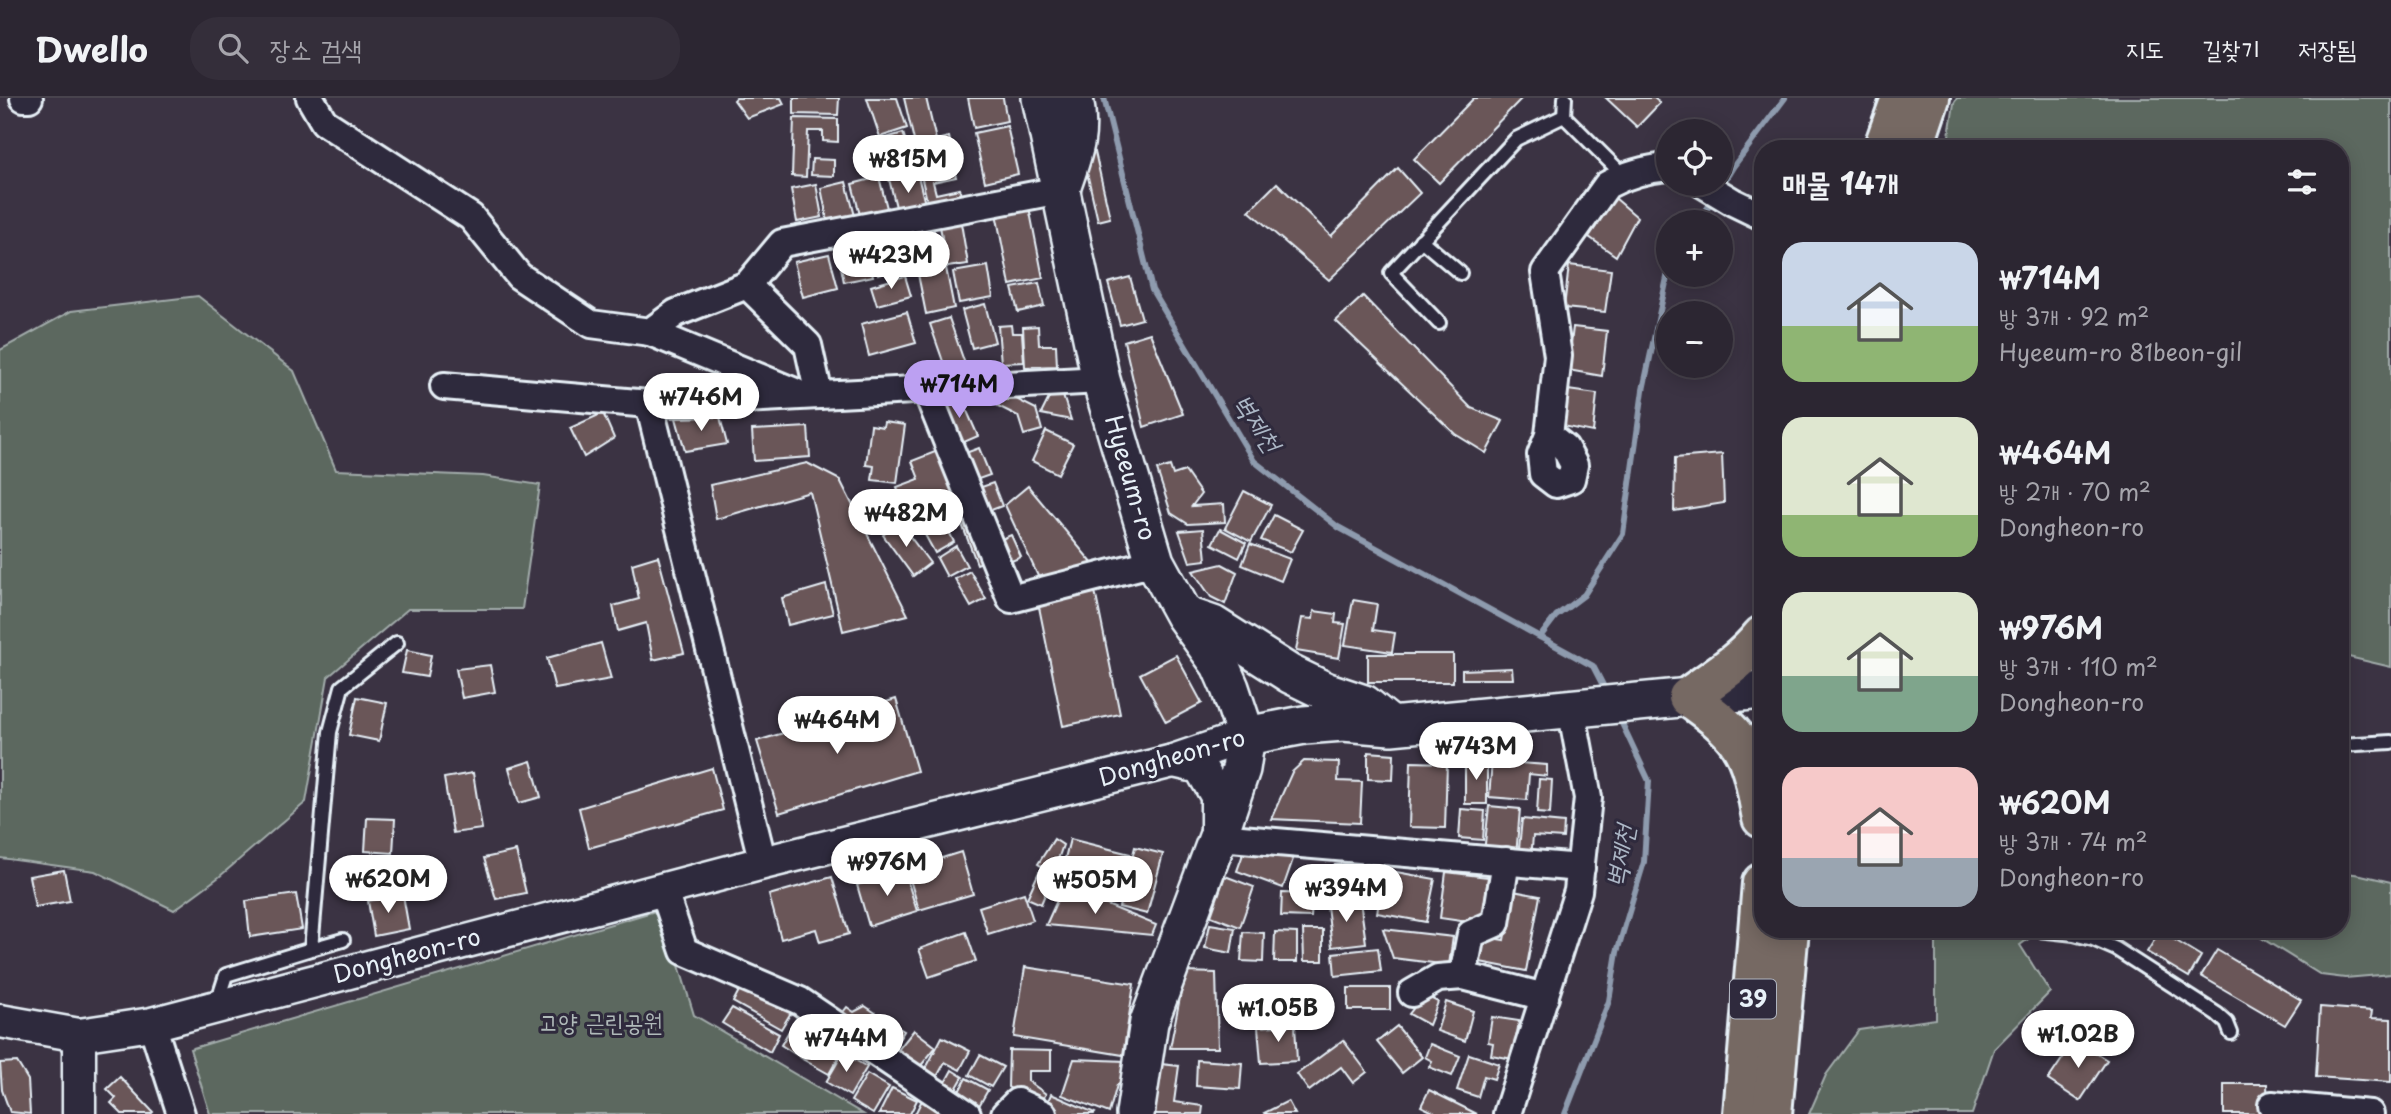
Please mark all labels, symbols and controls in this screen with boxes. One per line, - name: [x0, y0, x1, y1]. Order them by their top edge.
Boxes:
- search box: [190, 17, 680, 80]
- text: Dwello: [35, 23, 148, 73]
- icon: search: [214, 29, 252, 67]
- text: 장소 검색: [270, 29, 362, 68]
- text: 지도: [2126, 30, 2164, 66]
- text: 길찾기: [2202, 30, 2260, 66]
- text: 저장됨: [2298, 30, 2356, 66]
- map controls: [1656, 119, 1733, 378]
- button: locate: [1656, 119, 1733, 196]
- pin: ₩815M: [859, 136, 957, 195]
- text: ₩815M: [869, 140, 947, 175]
- text: 매물 14개: [1782, 160, 1899, 205]
- icon: filters: [2283, 163, 2321, 201]
- button: +: [1656, 210, 1733, 287]
- pin: ₩423M: [842, 232, 940, 291]
- text: ₩423M: [849, 236, 933, 271]
- text: ₩714M: [1999, 254, 2101, 299]
- icon: home: [1838, 270, 1922, 354]
- text: 방 3개 · 92 m²: [1999, 299, 2149, 334]
- button: −: [1656, 301, 1733, 378]
- text: Hyeeum-ro 81beon-gil: [1999, 334, 2242, 369]
- pin: ₩714M: [910, 360, 1008, 420]
- text: ₩714M: [920, 365, 998, 400]
- pin: ₩746M: [652, 374, 750, 433]
- text: ₩746M: [659, 378, 743, 413]
- water label: 벽제천: [1225, 385, 1294, 462]
- street label: Hyeeum-ro: [1097, 411, 1167, 544]
- text: ₩464M: [1999, 429, 2111, 474]
- icon: home: [1838, 445, 1922, 529]
- text: 방 2개 · 70 m²: [1999, 474, 2151, 509]
- pin: ₩482M: [857, 490, 955, 549]
- text: ₩482M: [864, 494, 948, 529]
- text: Dongheon-ro: [1999, 509, 2144, 544]
- text: ₩976M: [1999, 604, 2103, 649]
- icon: home: [1838, 620, 1922, 704]
- text: 방 3개 · 110 m²: [1999, 649, 2158, 684]
- text: Dongheon-ro: [1999, 684, 2144, 719]
- pin: ₩464M: [788, 696, 886, 756]
- text: ₩464M: [794, 701, 880, 736]
- street label: Dongheon-ro: [1094, 718, 1249, 794]
- pin: ₩743M: [1427, 722, 1525, 782]
- text: ₩743M: [1435, 727, 1517, 762]
- text: ₩620M: [1999, 779, 2111, 824]
- icon: home: [1838, 795, 1922, 879]
- water label: 벽제천: [1594, 818, 1644, 890]
- text: 방 3개 · 74 m²: [1999, 824, 2148, 859]
- pin: ₩976M: [838, 838, 936, 898]
- text: ₩976M: [847, 843, 927, 878]
- pin: ₩620M: [339, 856, 437, 915]
- pin: ₩505M: [1046, 856, 1144, 916]
- text: Dongheon-ro: [1999, 859, 2144, 894]
- text: ₩620M: [345, 860, 431, 895]
- text: ₩505M: [1053, 861, 1137, 896]
- pin: ₩394M: [1297, 864, 1395, 924]
- text: ₩394M: [1305, 869, 1387, 904]
- street label: Dongheon-ro: [329, 917, 484, 991]
- road number: 39: [1730, 980, 1776, 1018]
- pin: ₩1.05B: [1221, 984, 1335, 1044]
- text: ₩1.05B: [1238, 989, 1318, 1024]
- park label: 고양 근린공원: [539, 1003, 663, 1039]
- pin: ₩1.02B: [2021, 1010, 2135, 1070]
- pin: ₩744M: [797, 1014, 895, 1074]
- text: ₩1.02B: [2037, 1015, 2119, 1050]
- text: ₩744M: [805, 1019, 887, 1054]

